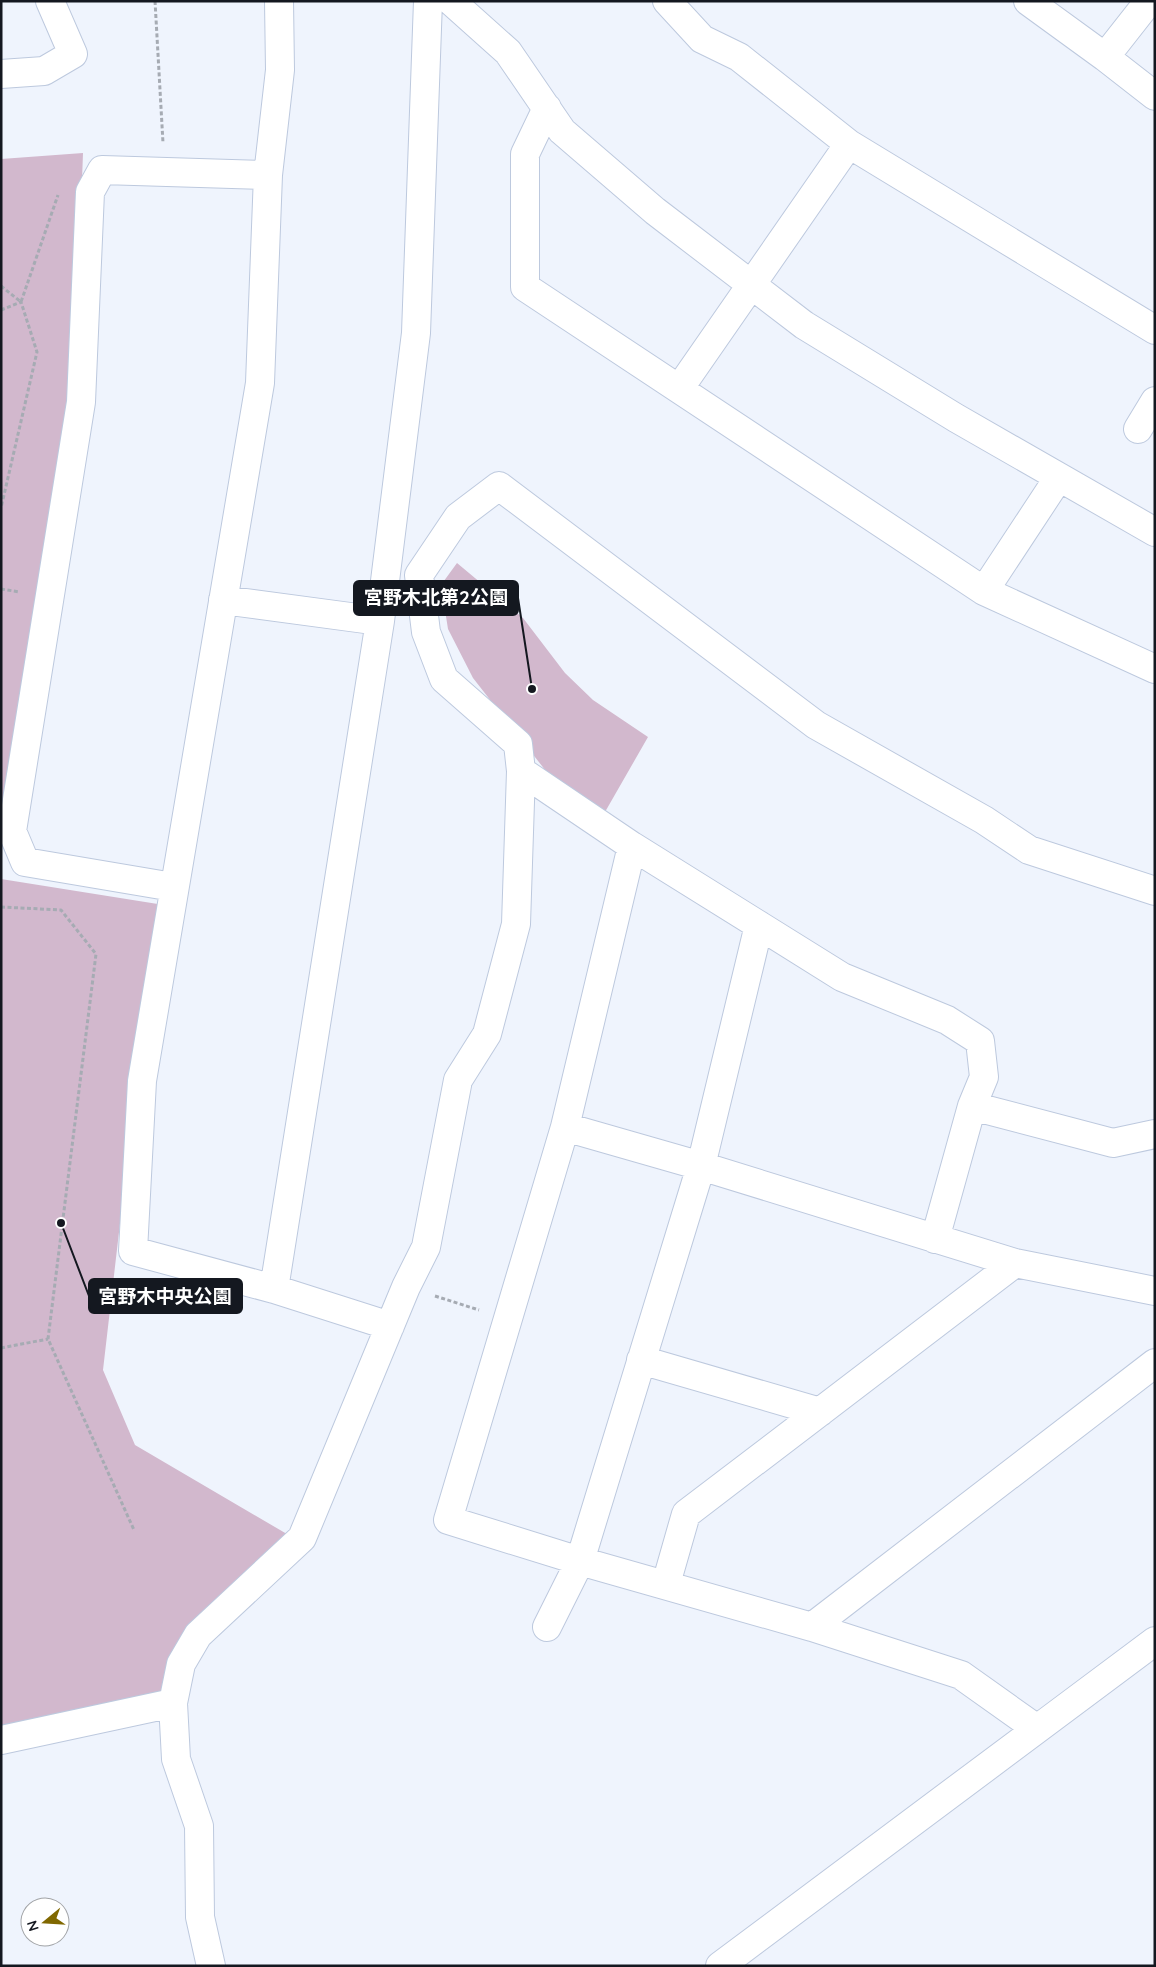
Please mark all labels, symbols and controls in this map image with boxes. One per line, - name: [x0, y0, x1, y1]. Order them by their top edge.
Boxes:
- callout: 宮野木北第2公園: [354, 581, 518, 615]
- text: 宮野木北第2公園: [364, 585, 508, 609]
- callout: 宮野木中央公園: [89, 1279, 242, 1313]
- text: 宮野木中央公園: [98, 1284, 232, 1308]
- north arrow: [20, 1897, 70, 1947]
- text: N: [22, 1918, 43, 1934]

